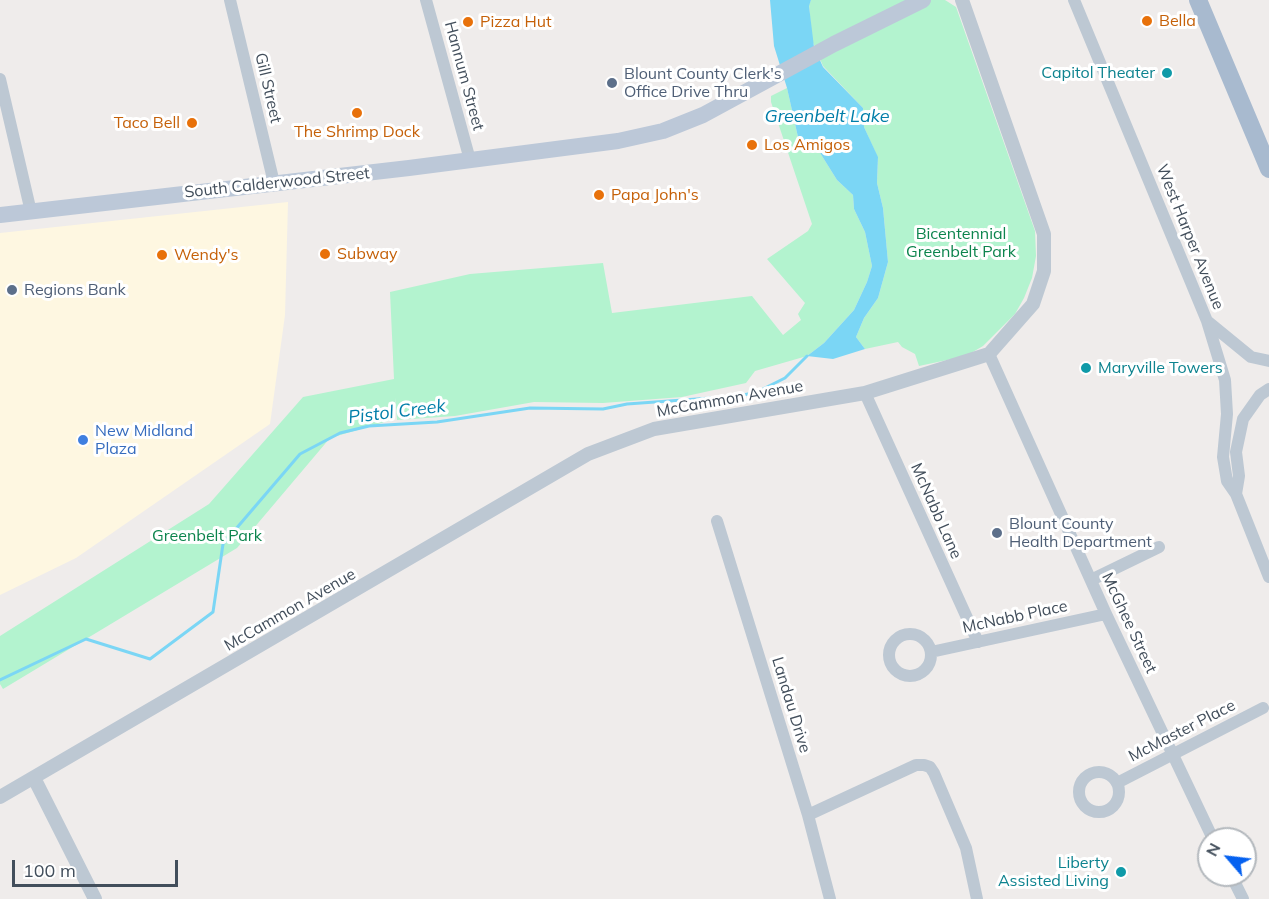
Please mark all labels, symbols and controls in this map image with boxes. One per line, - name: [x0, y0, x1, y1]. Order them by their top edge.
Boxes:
- place label: Bella: [1159, 11, 1196, 31]
- place label: Pizza Hut: [480, 12, 552, 32]
- marker: Bella: [1140, 14, 1154, 28]
- marker: Pizza Hut: [461, 15, 475, 29]
- street label: Hannum Street: [440, 19, 488, 133]
- street label: Gill Street: [251, 51, 285, 125]
- place label: Capitol Theater: [1041, 63, 1155, 83]
- place label: Blount County Clerk's Office Drive Thru: [624, 64, 782, 102]
- marker: Capitol Theater: [1160, 66, 1174, 80]
- marker: Blount County Clerk's Office Drive Thru: [605, 76, 619, 90]
- marker: The Shrimp Dock: [350, 106, 364, 120]
- water label: Greenbelt Lake: [764, 106, 890, 128]
- place label: Taco Bell: [114, 113, 180, 133]
- marker: Taco Bell: [185, 116, 199, 130]
- place label: The Shrimp Dock: [294, 122, 420, 142]
- place label: Los Amigos: [764, 135, 850, 155]
- marker: Los Amigos: [745, 138, 759, 152]
- street label: West Harper Avenue: [1152, 162, 1228, 312]
- street label: South Calderwood Street: [183, 164, 371, 202]
- place label: Papa John's: [611, 185, 699, 205]
- marker: Papa John's: [592, 188, 606, 202]
- park label: Bicentennial Greenbelt Park: [906, 224, 1016, 262]
- place label: Subway: [337, 244, 397, 264]
- place label: Wendy's: [174, 245, 238, 265]
- marker: Subway: [318, 247, 332, 261]
- marker: Wendy's: [155, 248, 169, 262]
- place label: Regions Bank: [24, 280, 126, 300]
- marker: Regions Bank: [5, 283, 19, 297]
- place label: Maryville Towers: [1098, 358, 1223, 378]
- marker: Maryville Towers: [1079, 361, 1093, 375]
- street label: McCammon Avenue: [655, 377, 805, 421]
- water label: Pistol Creek: [347, 395, 447, 429]
- place label: New Midland Plaza: [95, 421, 193, 459]
- marker: New Midland Plaza: [76, 433, 90, 447]
- street label: McNabb Lane: [906, 460, 966, 562]
- place label: Blount County Health Department: [1009, 514, 1152, 552]
- park label: Greenbelt Park: [152, 526, 262, 546]
- marker: Blount County Health Department: [990, 526, 1004, 540]
- street label: McCammon Avenue: [221, 565, 359, 655]
- street label: McGhee Street: [1097, 570, 1161, 676]
- street label: McNabb Place: [961, 597, 1069, 637]
- street label: Landau Drive: [767, 655, 815, 755]
- street label: McMaster Place: [1125, 696, 1239, 766]
- north arrow: [1197, 827, 1257, 887]
- text: N: [1201, 839, 1225, 860]
- scale bar: [15, 848, 182, 886]
- place label: Liberty Assisted Living: [998, 853, 1109, 891]
- text: 100 m: [23, 859, 76, 882]
- marker: Liberty Assisted Living: [1114, 865, 1128, 879]

